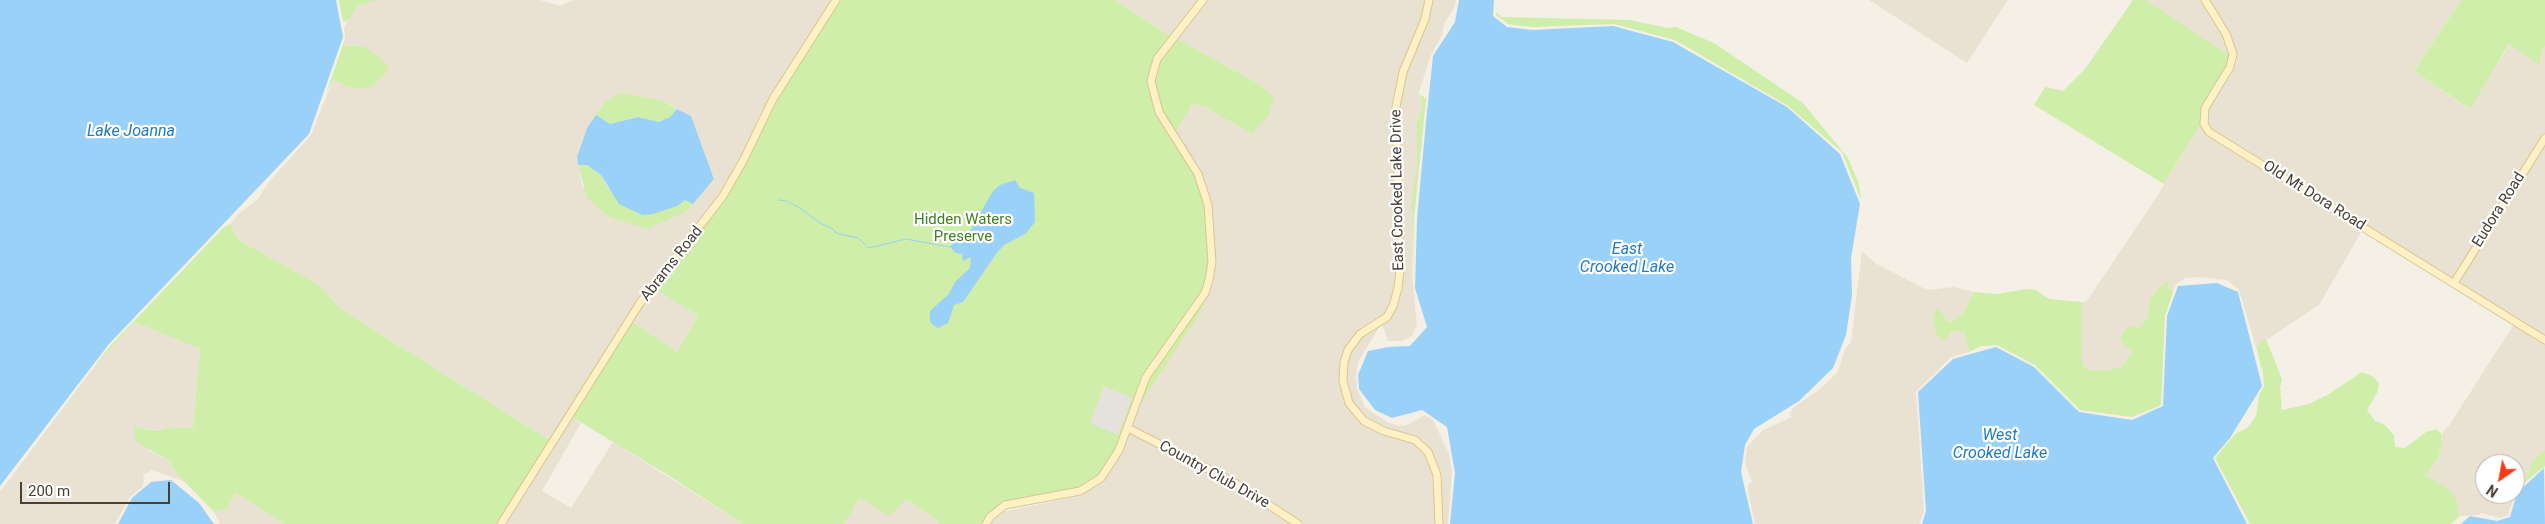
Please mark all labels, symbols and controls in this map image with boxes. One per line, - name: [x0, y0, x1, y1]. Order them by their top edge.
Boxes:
- street label: East Crooked Lake Drive: [1388, 109, 1408, 271]
- water label: Lake Joanna: [87, 122, 175, 142]
- street label: Old Mt Dora Road: [2259, 157, 2369, 235]
- street label: Eudora Road: [2469, 169, 2529, 251]
- park label: Hidden Waters Preserve: [914, 211, 1012, 246]
- street label: Abrams Road: [637, 223, 707, 305]
- water label: East Crooked Lake: [1580, 240, 1674, 278]
- water label: West Crooked Lake: [1953, 426, 2047, 464]
- street label: Country Club Drive: [1156, 437, 1272, 513]
- north arrow: [2475, 454, 2525, 504]
- scale bar: [22, 472, 172, 504]
- text: N: [2484, 481, 2501, 500]
- text: 200 m: [28, 482, 70, 500]

